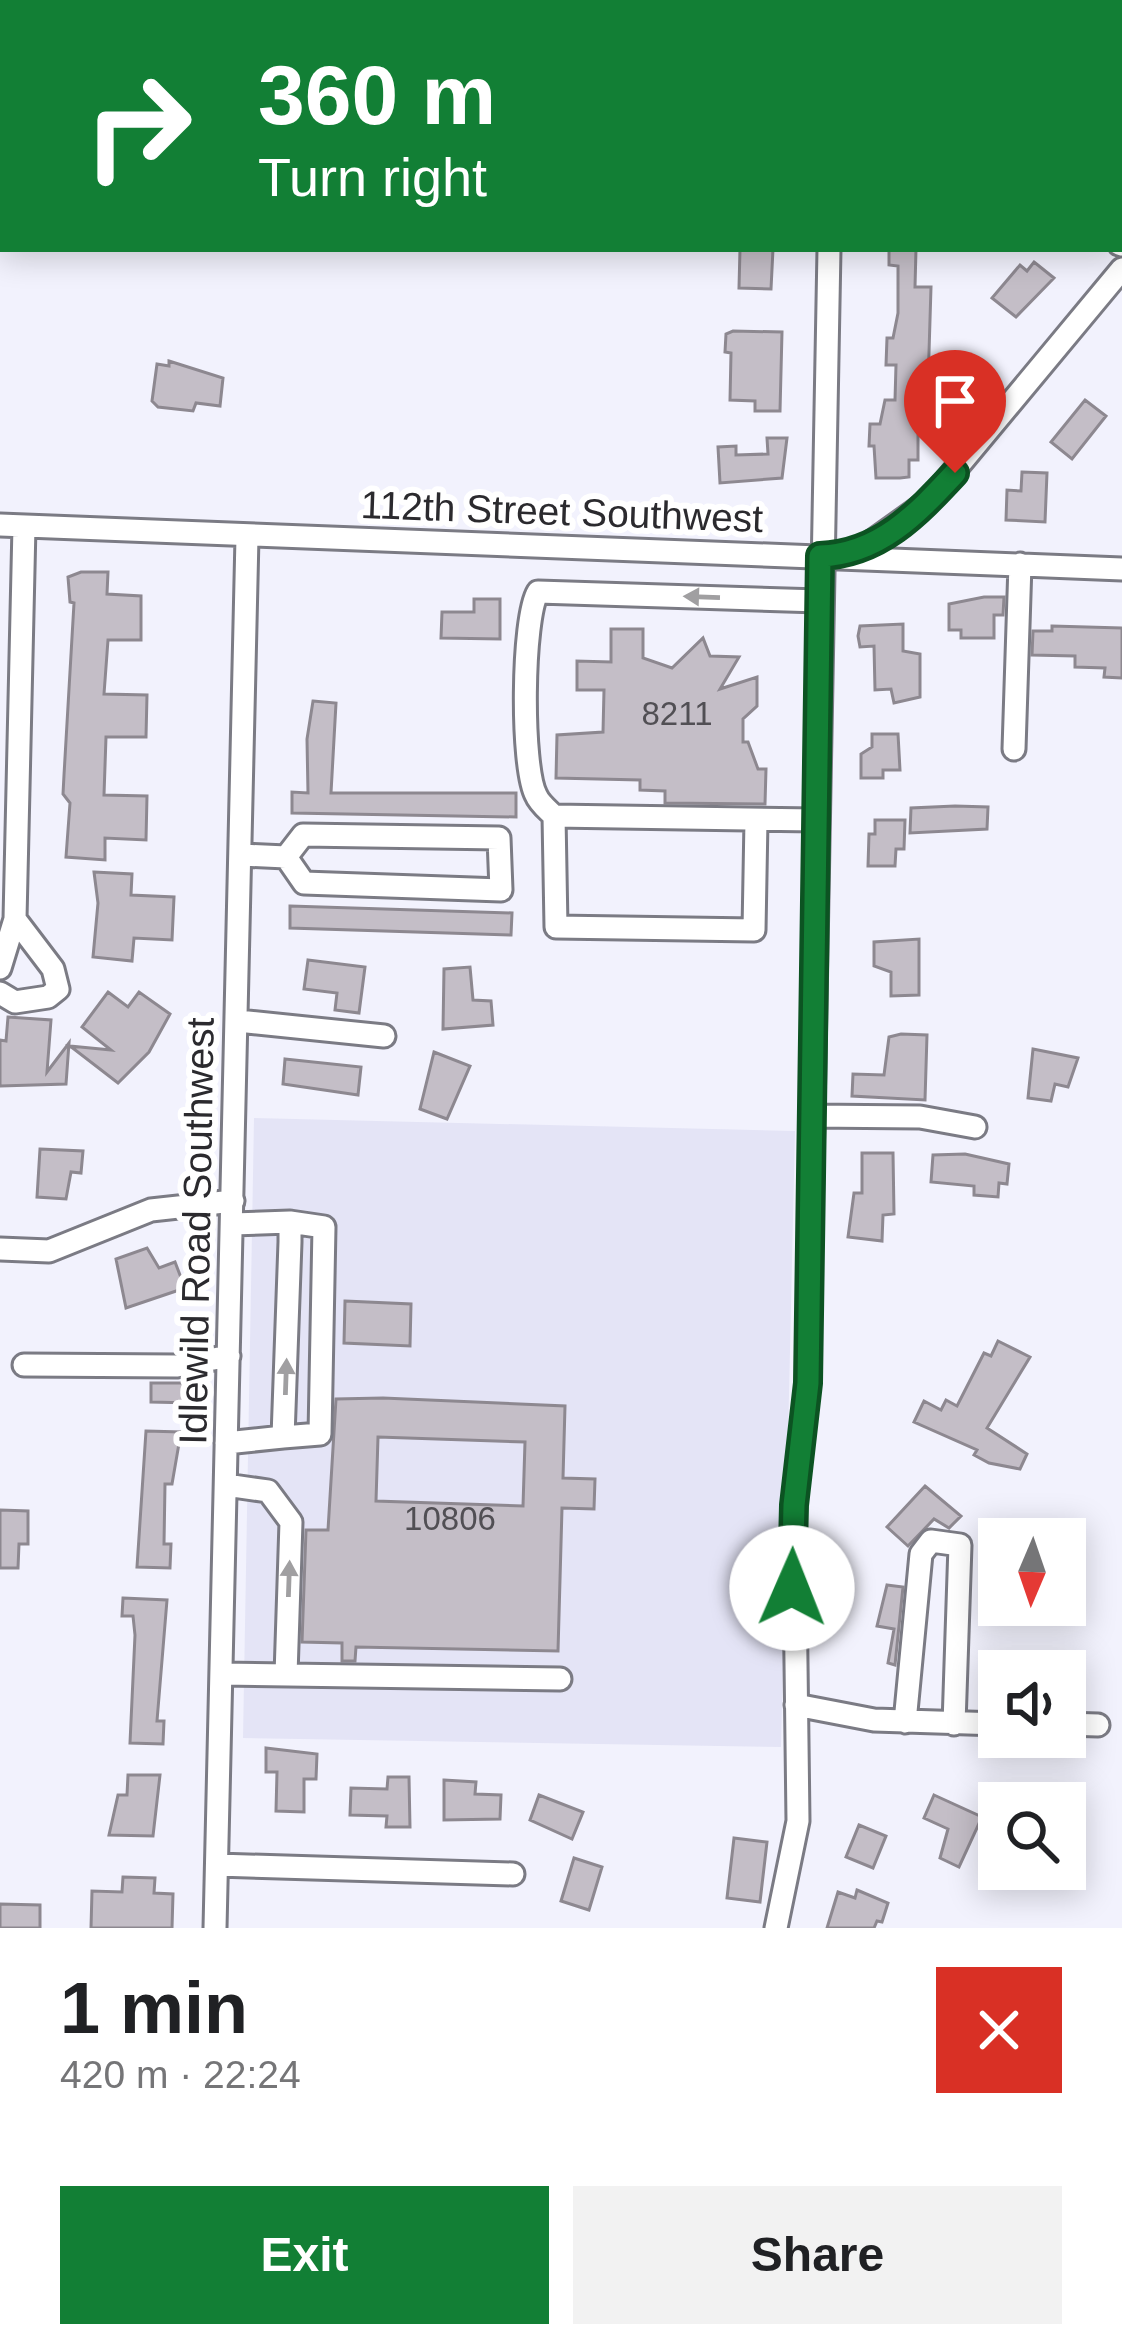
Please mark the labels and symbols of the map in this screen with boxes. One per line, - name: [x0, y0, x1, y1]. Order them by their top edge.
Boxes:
- pin: [904, 350, 1006, 473]
- street label: 112th Street Southwest: [360, 483, 764, 540]
- one-way arrow: [682, 588, 720, 607]
- house number: 8211: [642, 695, 712, 732]
- street label: Idlewild Road Southwest: [171, 1017, 222, 1445]
- one-way arrow: [276, 1357, 295, 1395]
- house number: 10806: [404, 1500, 496, 1537]
- north arrow: [978, 1518, 1086, 1626]
- position arrow: [729, 1525, 855, 1651]
- one-way arrow: [280, 1559, 299, 1597]

